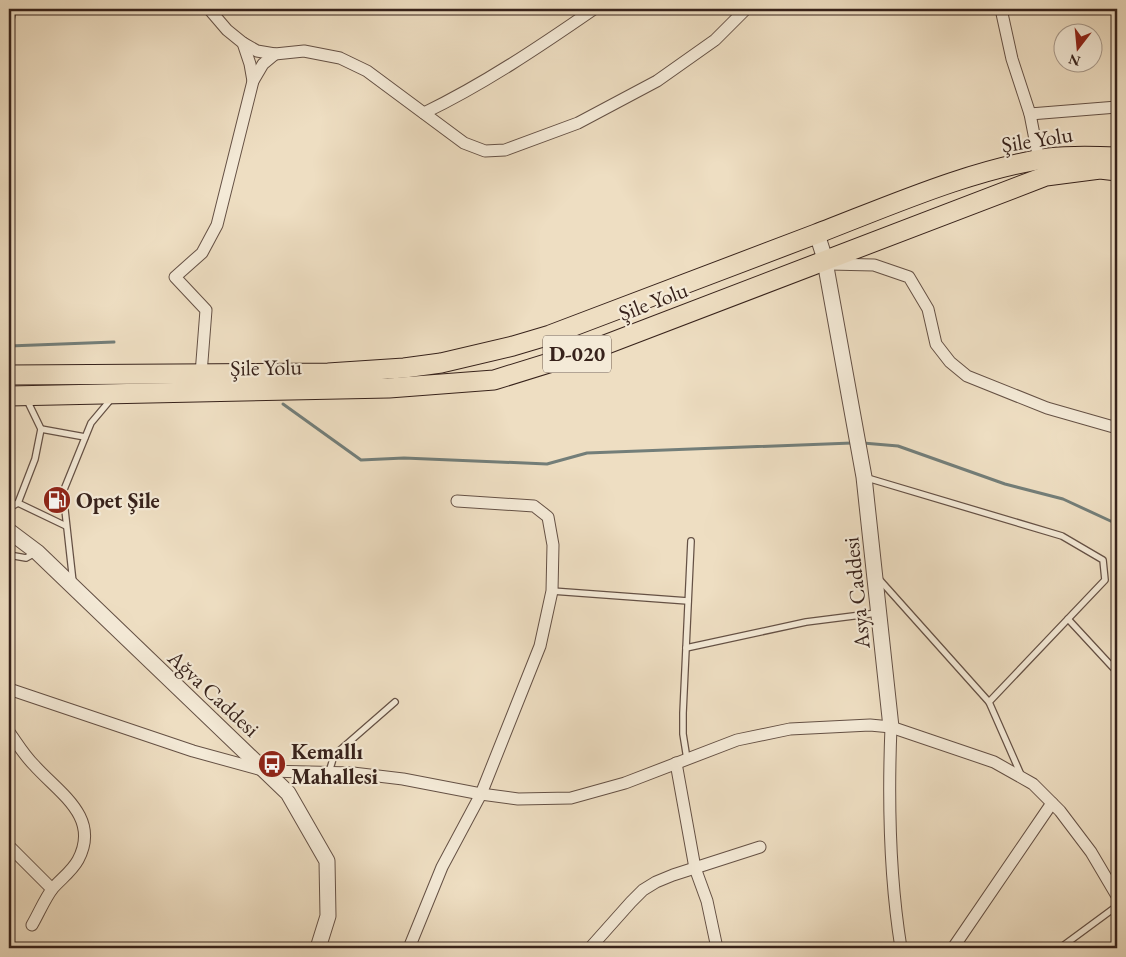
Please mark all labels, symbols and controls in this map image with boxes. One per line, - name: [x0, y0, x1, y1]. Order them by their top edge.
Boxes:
- north arrow: [1054, 22, 1104, 72]
- text: N: [1066, 50, 1082, 71]
- street label: Şile Yolu: [999, 119, 1075, 159]
- street label: Şile Yolu: [614, 275, 692, 328]
- road number: D-020: [543, 336, 611, 372]
- street label: Şile Yolu: [230, 352, 303, 383]
- fuel station icon: Opet Şile: [42, 485, 72, 515]
- place label: Opet Şile: [76, 486, 160, 515]
- street label: Asya Caddesi: [836, 536, 877, 651]
- street label: Ağva Caddesi: [161, 643, 266, 743]
- place label: Kemallı Mahallesi: [291, 737, 379, 791]
- bus stop icon: Kemallı Mahallesi: [257, 749, 287, 779]

